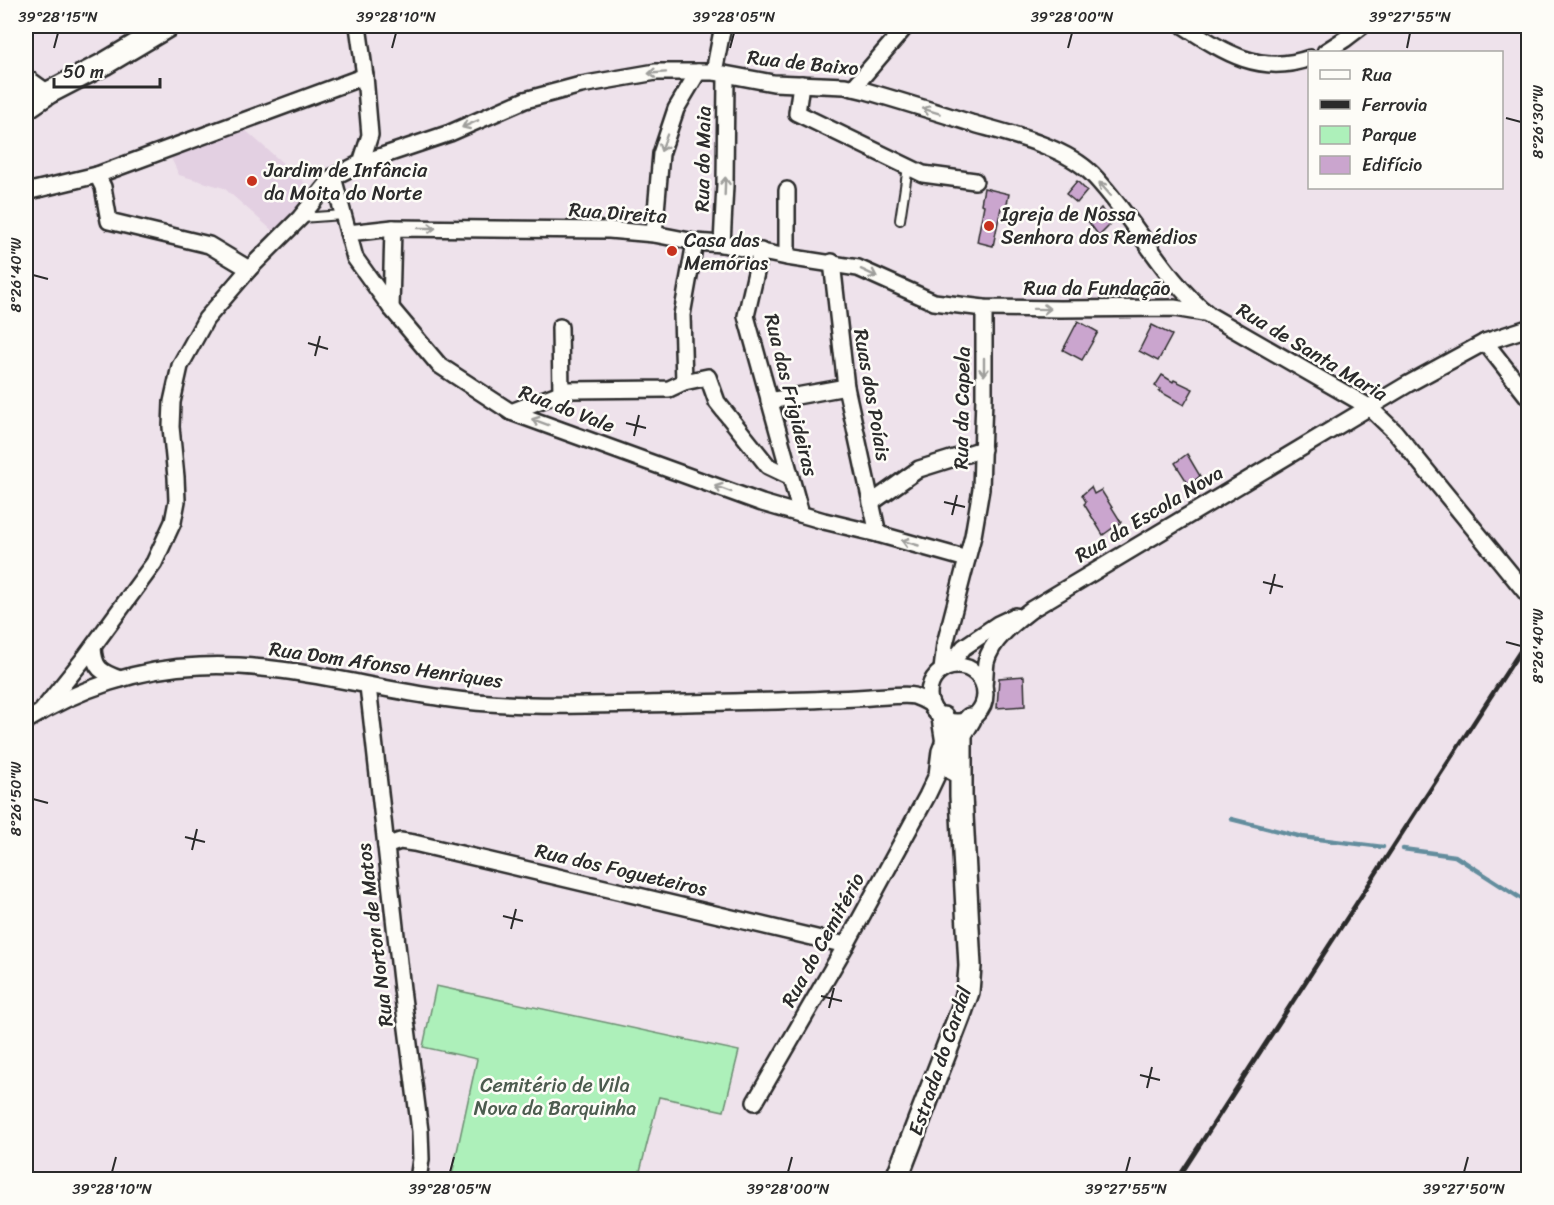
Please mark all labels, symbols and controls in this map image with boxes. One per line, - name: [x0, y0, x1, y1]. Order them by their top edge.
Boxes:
- text: 39°28'15"N: [18, 4, 98, 30]
- text: 39°28'10"N: [356, 4, 436, 30]
- text: 39°28'05"N: [693, 4, 776, 30]
- text: 39°28'00"N: [1031, 4, 1114, 30]
- text: 39°27'55"N: [1369, 4, 1451, 30]
- street label: Rua de Baixo: [746, 40, 861, 86]
- scale bar: [54, 51, 160, 89]
- legend: [1308, 51, 1503, 189]
- text: 50 m: [63, 56, 104, 88]
- text: Rua: [1362, 59, 1393, 91]
- one-way arrow: [647, 67, 667, 78]
- text: 8°26'30"W: [1525, 85, 1551, 159]
- text: Ferrovia: [1362, 89, 1427, 121]
- one-way arrow: [922, 105, 941, 116]
- street label: Rua do Maia: [685, 106, 721, 212]
- text: Parque: [1362, 119, 1417, 151]
- one-way arrow: [461, 120, 479, 131]
- one-way arrow: [658, 134, 669, 152]
- text: Edifício: [1362, 149, 1422, 181]
- place label: Jardim de Infância da Moita do Norte: [263, 153, 428, 211]
- marker: Jardim de Infância da Moita do Norte: [245, 174, 259, 188]
- one-way arrow: [719, 176, 731, 196]
- one-way arrow: [1099, 182, 1113, 198]
- street label: Rua Direita: [568, 192, 668, 234]
- place label: Igreja de Nossa Senhora dos Remédios: [1000, 197, 1198, 255]
- marker: Igreja de Nossa Senhora dos Remédios: [982, 219, 996, 233]
- one-way arrow: [416, 223, 436, 234]
- place label: Casa das Memórias: [684, 223, 769, 281]
- text: 8°26'40"W: [3, 237, 29, 312]
- marker: Casa das Memórias: [665, 244, 679, 258]
- one-way arrow: [860, 267, 878, 279]
- street label: Rua da Fundação: [1024, 271, 1170, 306]
- street label: Rua de Santa Maria: [1230, 293, 1395, 412]
- one-way arrow: [1032, 303, 1052, 315]
- street label: Rua das Frigideiras: [754, 310, 828, 481]
- street label: Ruas dos Poíais: [843, 326, 901, 465]
- street label: Rua da Capela: [943, 346, 981, 470]
- one-way arrow: [978, 356, 990, 376]
- street label: Rua do Vale: [514, 375, 620, 443]
- one-way arrow: [531, 416, 550, 427]
- street label: Rua da Escola Nova: [1068, 456, 1230, 572]
- one-way arrow: [714, 483, 733, 494]
- one-way arrow: [901, 537, 920, 548]
- text: 8°26'40"W: [1525, 608, 1551, 683]
- street label: Rua Dom Afonso Henriques: [267, 631, 506, 699]
- text: 8°26'50"W: [3, 761, 29, 836]
- street label: Rua dos Fogueteiros: [532, 833, 711, 907]
- street label: Rua Norton de Matos: [346, 840, 404, 1029]
- street label: Rua do Cemitério: [771, 866, 875, 1014]
- street label: Estrada do Cardal: [898, 980, 982, 1140]
- park label: Cemitério de Vila Nova da Barquinha: [474, 1068, 636, 1126]
- text: 39°28'10"N: [72, 1176, 152, 1202]
- text: 39°28'05"N: [409, 1176, 492, 1202]
- text: 39°28'00"N: [747, 1176, 830, 1202]
- text: 39°27'55"N: [1085, 1176, 1167, 1202]
- text: 39°27'50"N: [1423, 1176, 1506, 1202]

